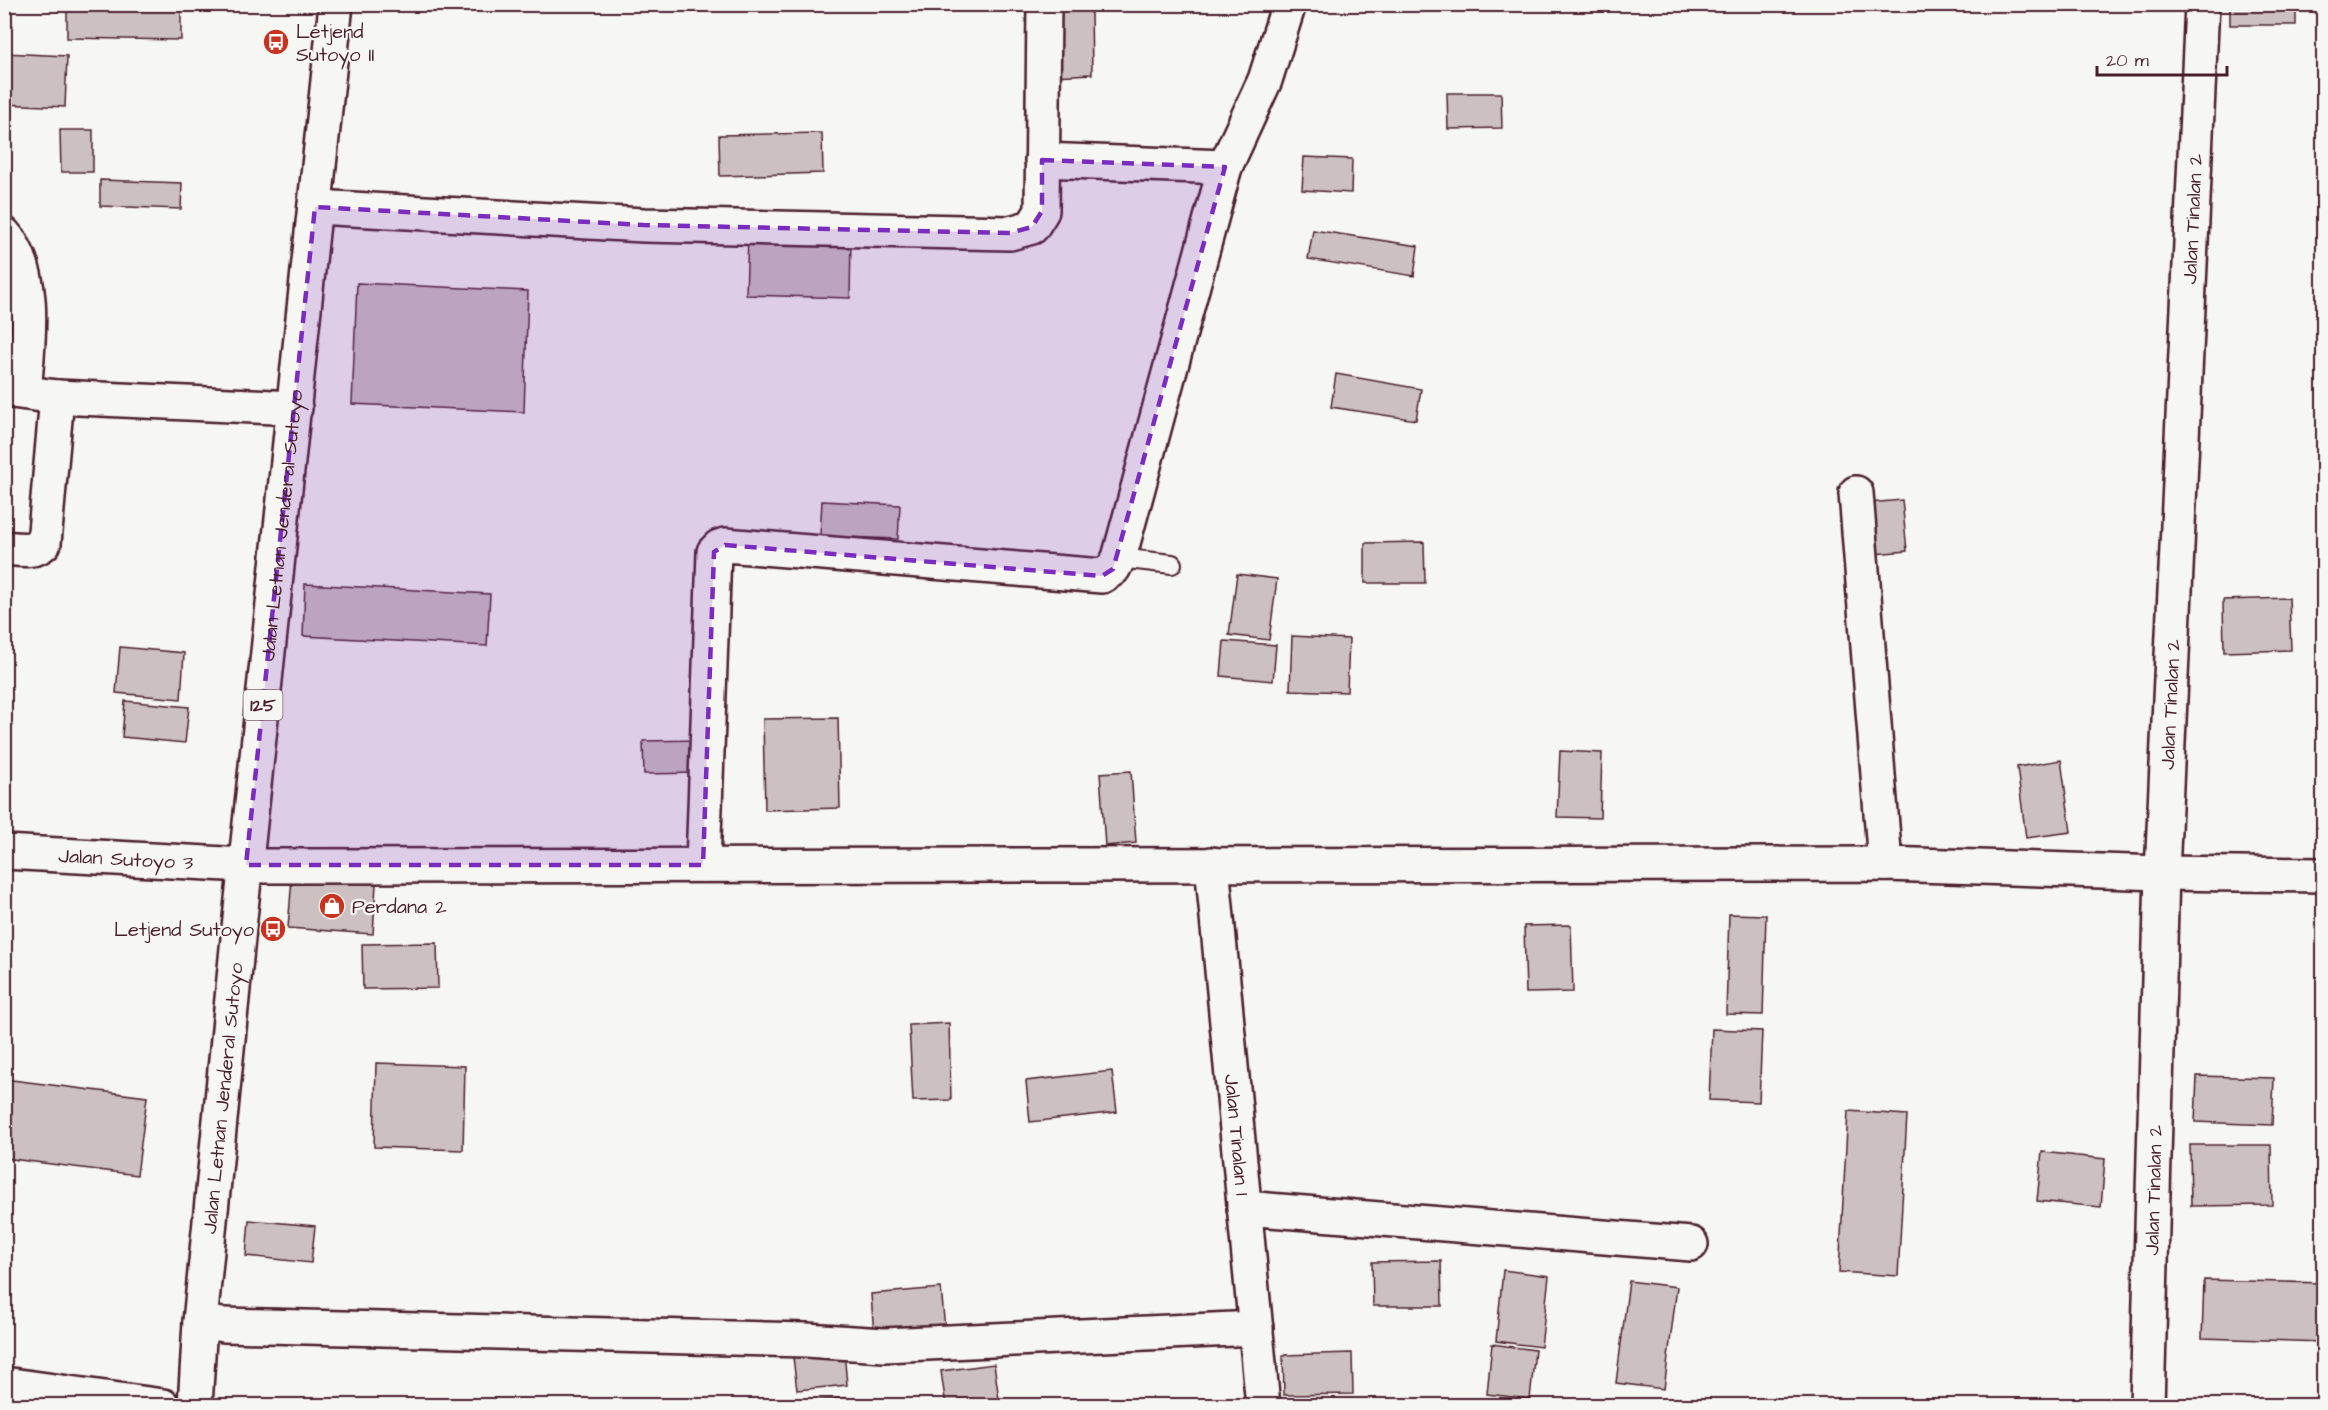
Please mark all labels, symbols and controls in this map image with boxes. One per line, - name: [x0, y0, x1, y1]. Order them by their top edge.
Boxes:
- place label: Letjend Sutoyo II: [296, 18, 375, 70]
- bus stop icon: Letjend Sutoyo II: [261, 27, 291, 57]
- scale bar: [2097, 39, 2228, 77]
- text: 20 m: [2106, 48, 2149, 73]
- street label: Jalan Tinalan 2: [2176, 153, 2210, 285]
- street label: Jalan Letnan Jenderal Sutoyo: [254, 388, 310, 662]
- street label: Jalan Tinalan 2: [2154, 638, 2188, 770]
- road number: 125: [244, 690, 282, 720]
- street label: Jalan Sutoyo 3: [58, 842, 194, 877]
- shop icon: Perdana 2: [317, 891, 347, 921]
- place label: Perdana 2: [352, 893, 447, 921]
- bus stop icon: Letjend Sutoyo: [258, 914, 288, 944]
- place label: Letjend Sutoyo: [114, 916, 254, 945]
- street label: Jalan Letnan Jenderal Sutoyo: [196, 961, 251, 1235]
- street label: Jalan Tinalan 1: [1217, 1073, 1256, 1197]
- street label: Jalan Tinalan 2: [2138, 1124, 2170, 1256]

